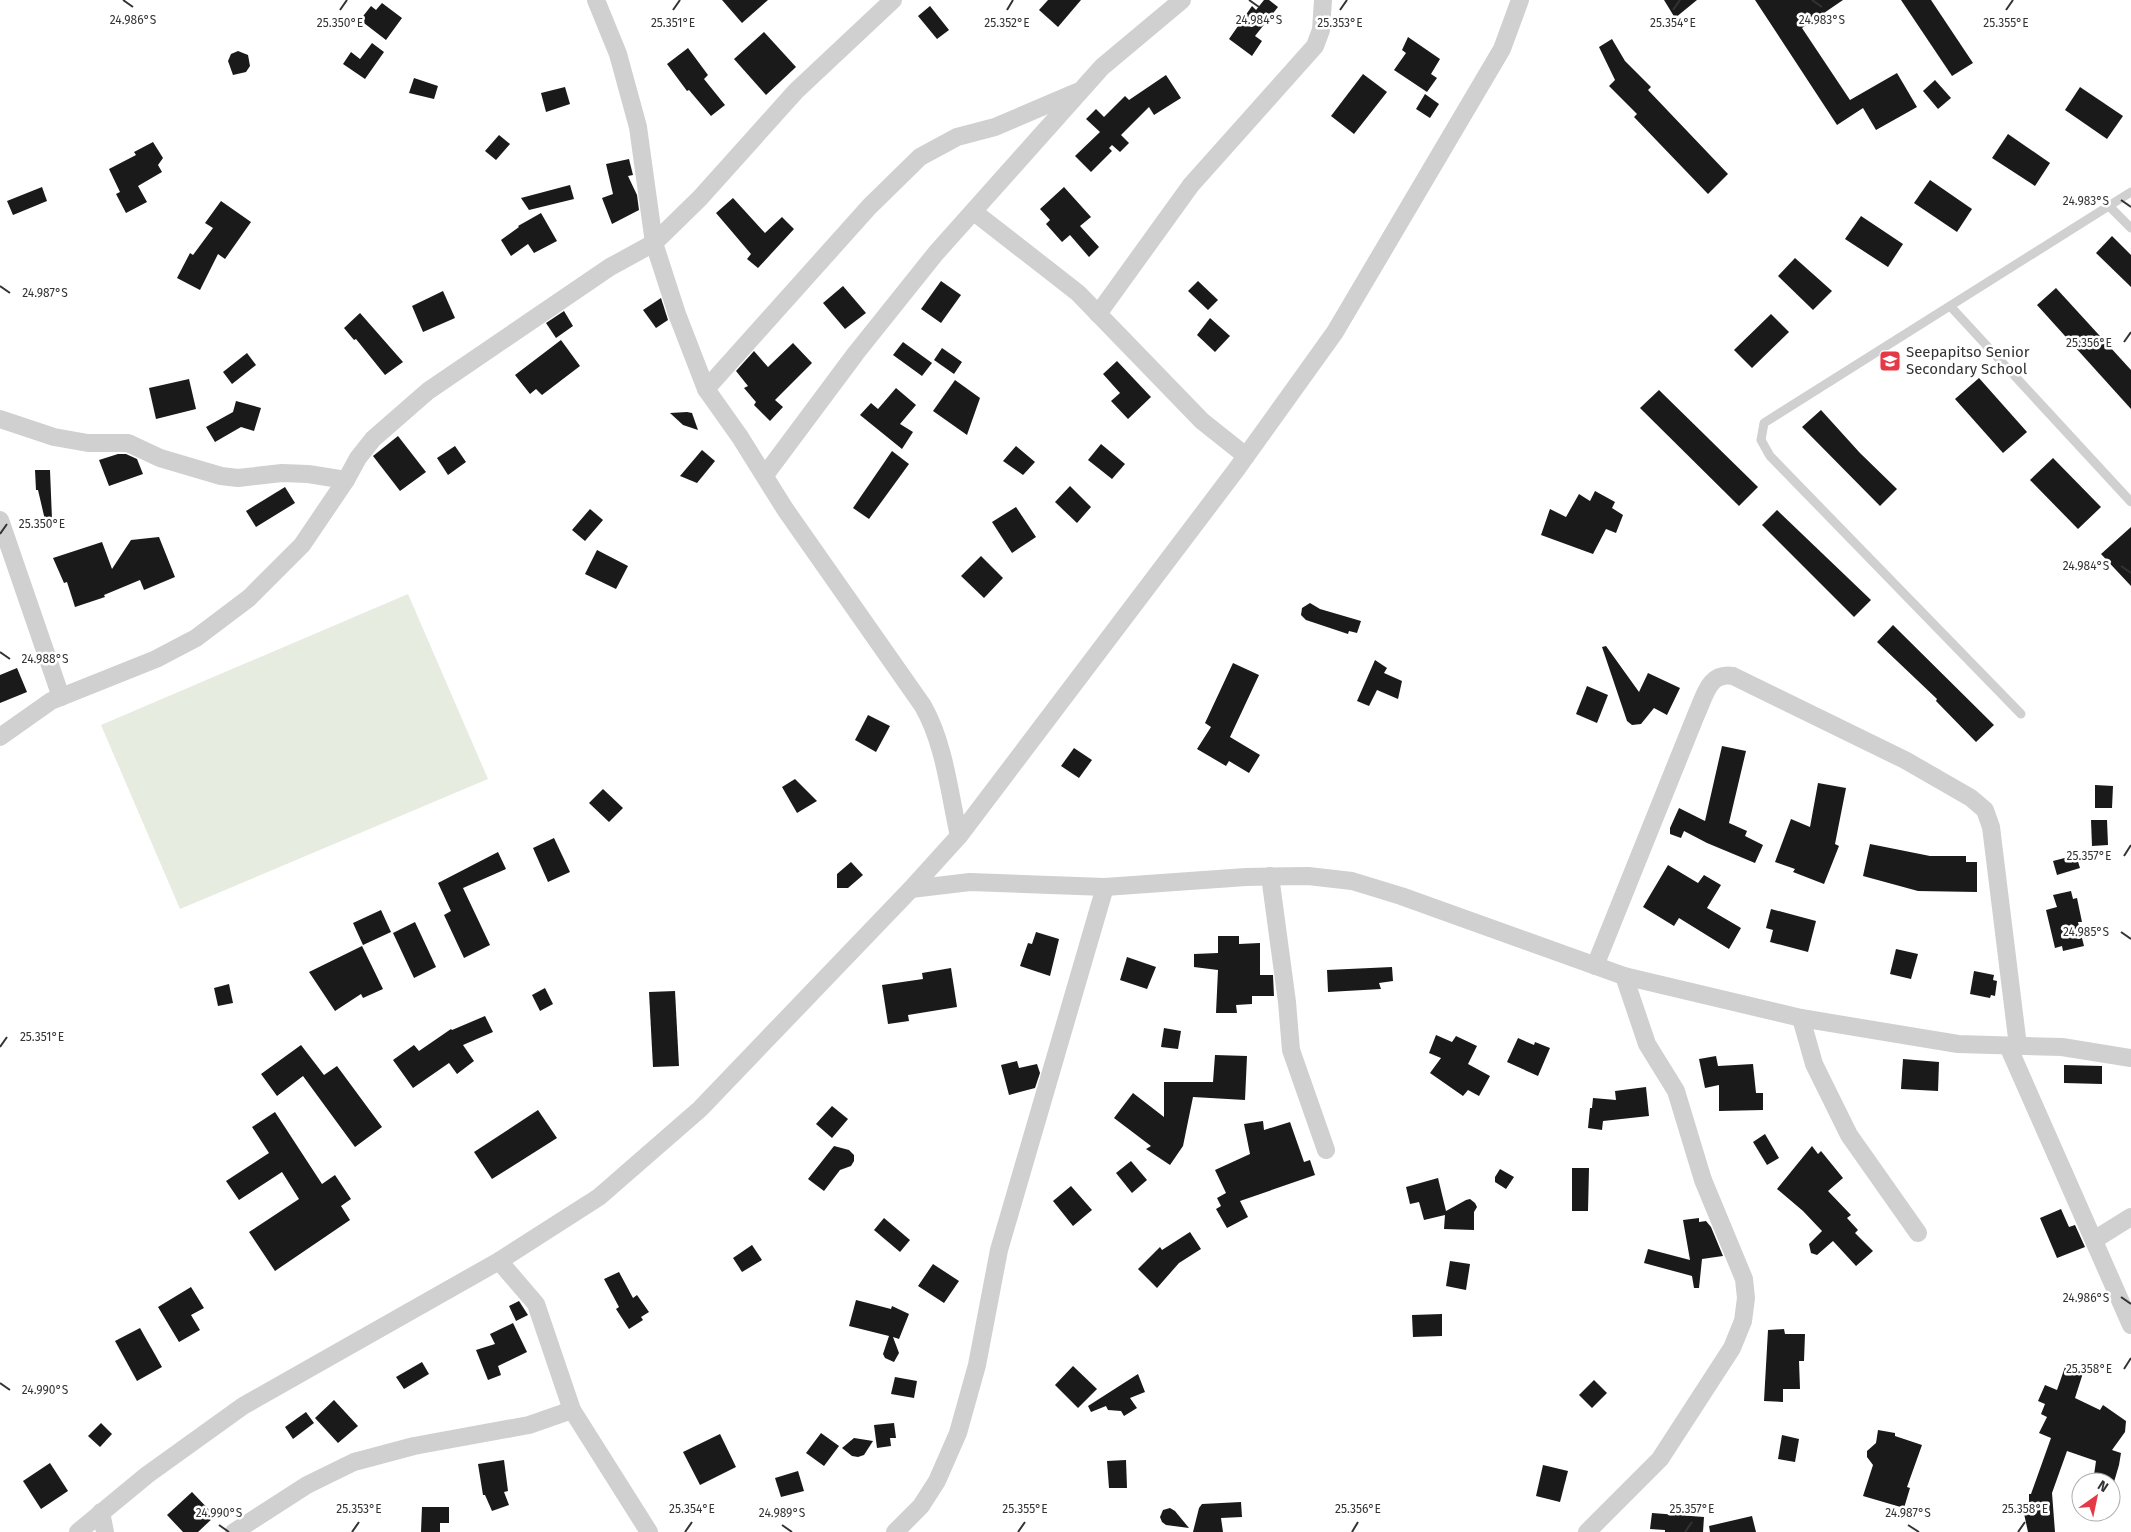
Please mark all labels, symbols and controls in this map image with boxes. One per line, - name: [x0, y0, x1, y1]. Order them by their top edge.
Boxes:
- text: 24.986°S: [110, 13, 157, 27]
- text: 24.984°S: [1236, 13, 1283, 27]
- text: 24.983°S: [1799, 13, 1846, 27]
- text: 25.350°E: [317, 16, 363, 30]
- text: 25.351°E: [651, 16, 695, 30]
- text: 25.352°E: [984, 16, 1030, 30]
- text: 25.353°E: [1317, 16, 1363, 30]
- text: 25.354°E: [1650, 16, 1696, 30]
- text: 25.355°E: [1983, 16, 2029, 30]
- text: 24.983°S: [2063, 194, 2110, 208]
- text: 24.987°S: [22, 286, 68, 300]
- text: 25.356°E: [2066, 336, 2112, 350]
- place label: Seepapitso Senior Secondary School: [1906, 343, 2030, 378]
- school or university icon: Seepapitso Senior Secondary School: [1878, 349, 1902, 373]
- text: 25.350°E: [19, 517, 65, 531]
- text: 24.984°S: [2063, 559, 2110, 573]
- text: 24.988°S: [22, 652, 69, 666]
- text: 25.357°E: [2067, 849, 2111, 863]
- text: 24.985°S: [2063, 925, 2110, 939]
- text: 25.351°E: [20, 1030, 64, 1044]
- text: 24.986°S: [2063, 1291, 2110, 1305]
- text: 25.358°E: [2066, 1362, 2112, 1376]
- text: 24.990°S: [22, 1383, 69, 1397]
- north arrow: [2071, 1472, 2121, 1522]
- text: N: [2094, 1477, 2111, 1496]
- text: 25.353°E: [336, 1502, 382, 1516]
- text: 25.354°E: [669, 1502, 715, 1516]
- text: 25.355°E: [1002, 1502, 1048, 1516]
- text: 25.356°E: [1335, 1502, 1381, 1516]
- text: 25.357°E: [1670, 1502, 1714, 1516]
- text: 25.358°E: [2002, 1502, 2048, 1516]
- text: 24.990°S: [196, 1506, 243, 1520]
- text: 24.989°S: [759, 1506, 806, 1520]
- text: 24.987°S: [1885, 1506, 1931, 1520]

